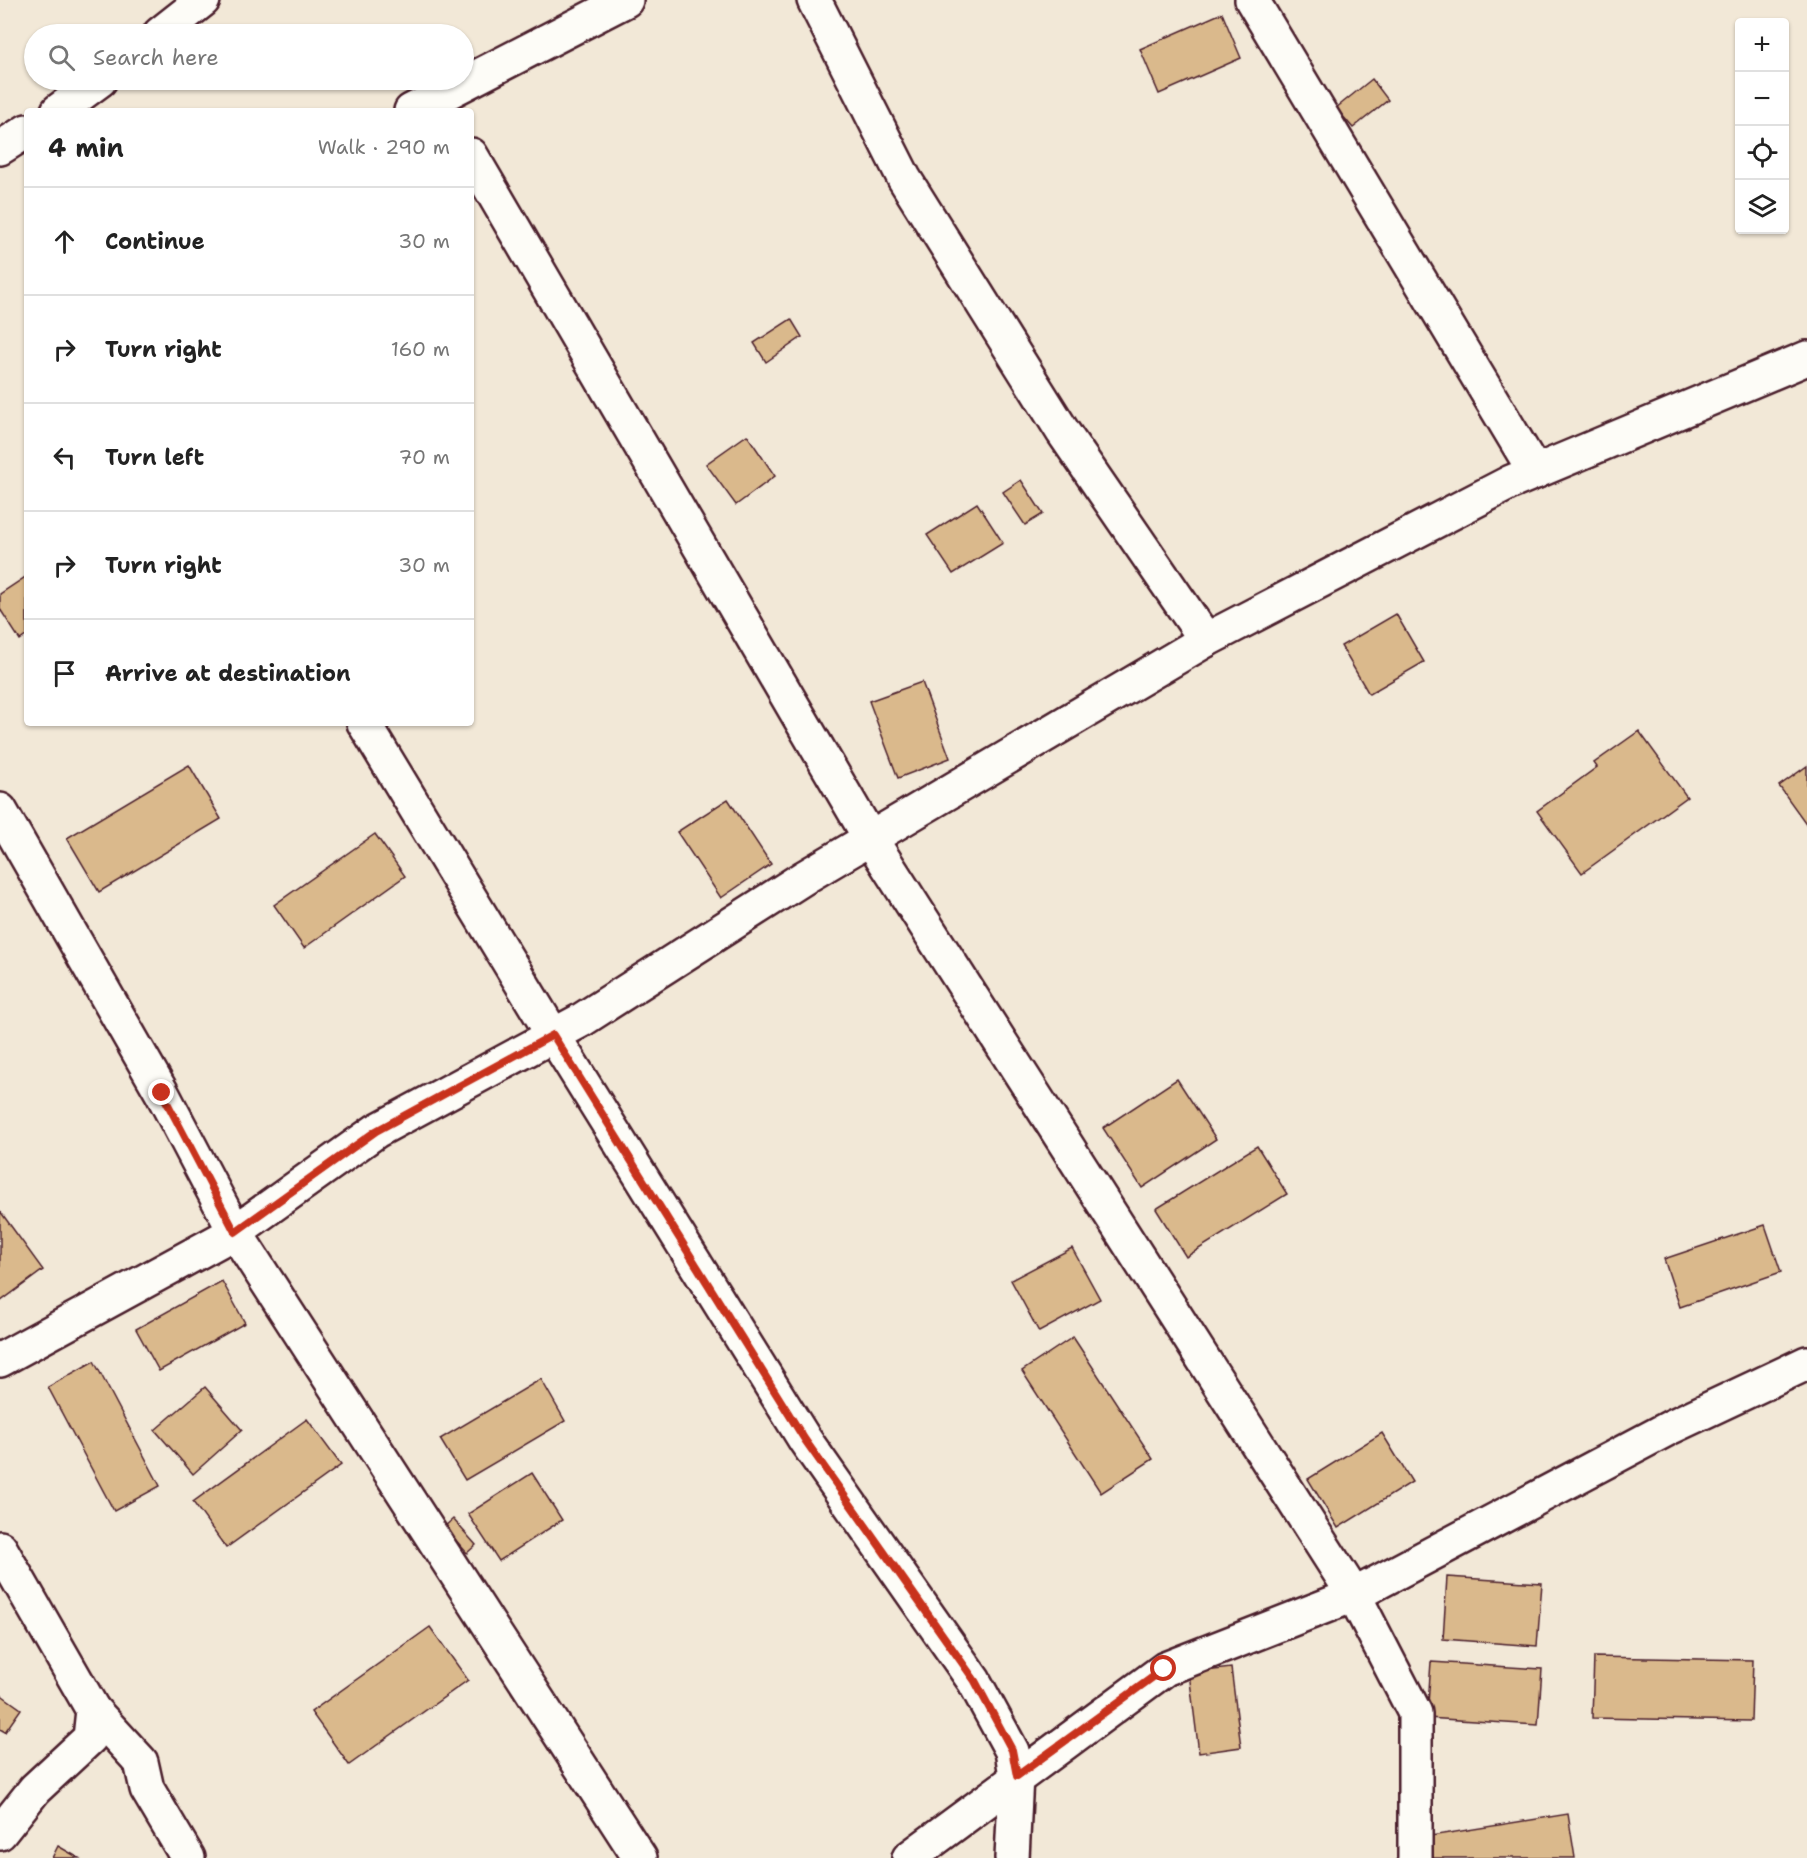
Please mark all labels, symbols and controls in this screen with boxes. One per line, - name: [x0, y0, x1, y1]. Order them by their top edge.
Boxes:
- map controls: [1735, 18, 1789, 234]
- button: +: [1735, 18, 1789, 72]
- search box: [24, 24, 474, 90]
- icon: search: [45, 41, 78, 74]
- text: Search here: [93, 43, 219, 72]
- button: −: [1735, 72, 1789, 126]
- button: locate: [1735, 126, 1789, 180]
- text: 4 min: [48, 130, 124, 165]
- text: Walk · 290 m: [318, 134, 450, 160]
- button: layers: [1735, 180, 1789, 234]
- icon: ahead: [48, 225, 81, 258]
- text: Continue: [105, 227, 205, 256]
- text: 30 m: [398, 228, 450, 254]
- icon: right: [48, 333, 81, 366]
- text: Turn right: [105, 335, 222, 364]
- text: 160 m: [391, 336, 450, 362]
- icon: left: [48, 441, 81, 474]
- text: Turn left: [105, 443, 204, 472]
- text: 70 m: [398, 444, 450, 470]
- icon: right: [48, 549, 81, 582]
- text: Turn right: [105, 551, 222, 580]
- text: 30 m: [398, 552, 450, 578]
- icon: arrive: [48, 657, 81, 690]
- text: Arrive at destination: [105, 659, 351, 688]
- route end: [148, 1079, 174, 1105]
- route start: [1150, 1655, 1176, 1681]

